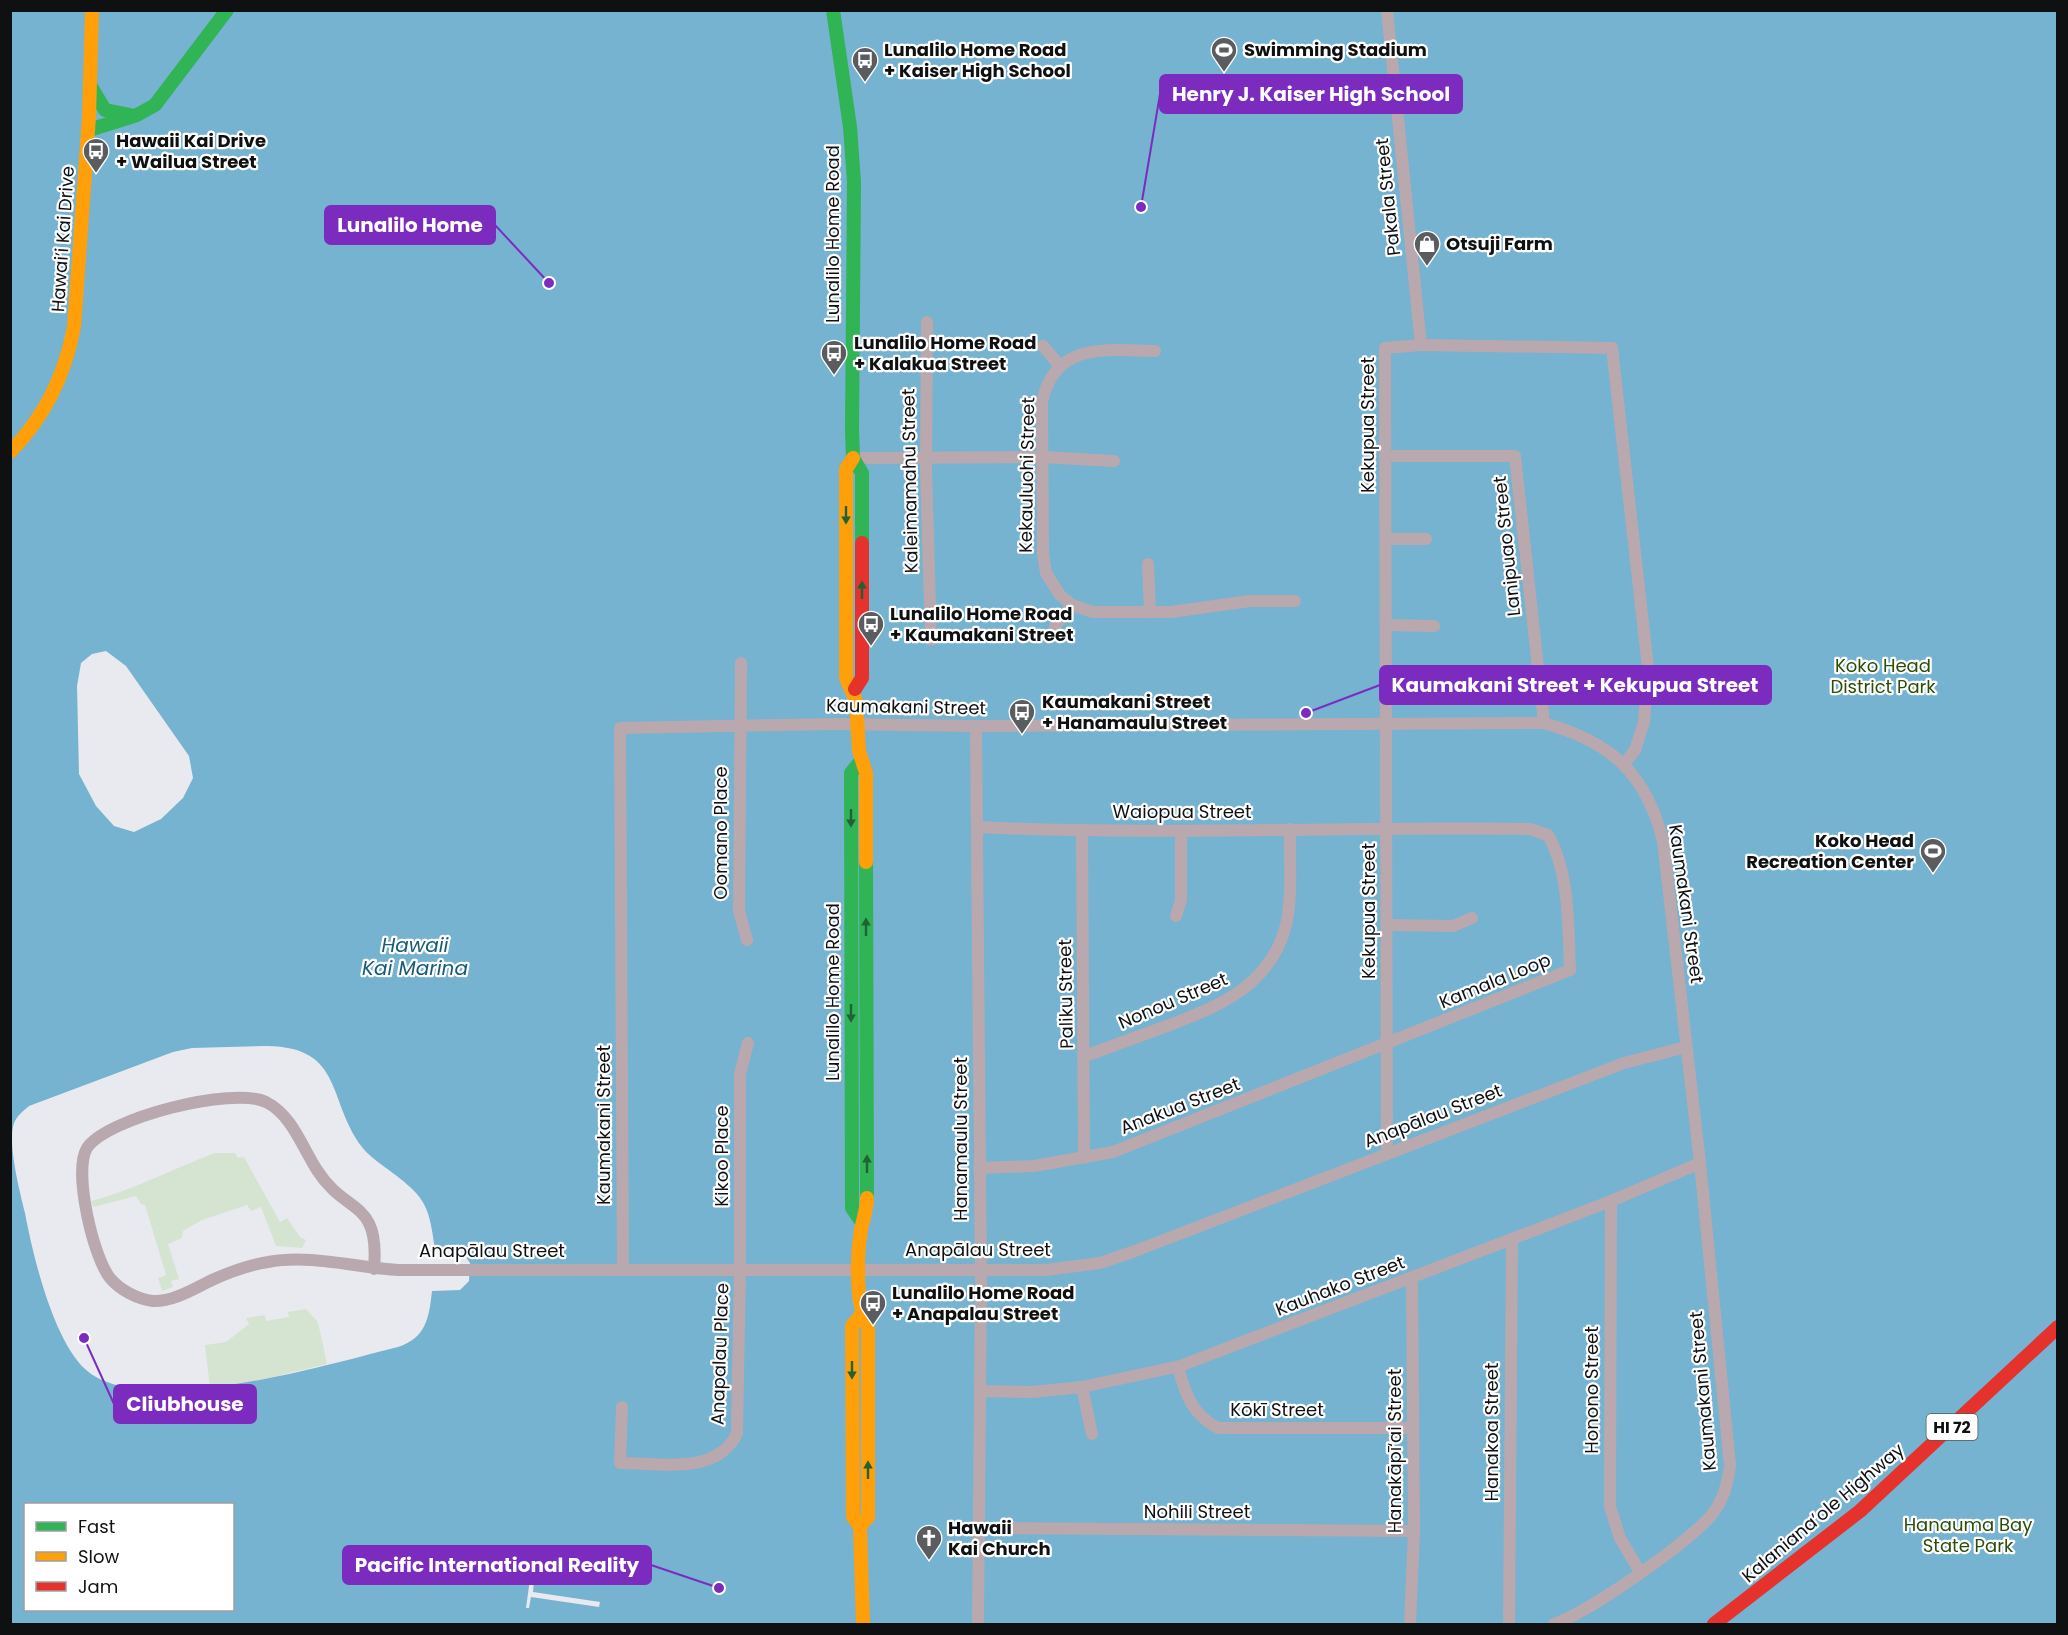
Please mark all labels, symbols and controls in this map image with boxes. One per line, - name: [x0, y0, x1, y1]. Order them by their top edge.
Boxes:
- sports icon: Swimming Stadium: [1209, 35, 1239, 73]
- place label: Lunalilo Home Road + Kaiser High School: [884, 37, 1071, 83]
- place label: Swimming Stadium: [1244, 37, 1427, 62]
- bus stop icon: Lunalilo Home Road + Kaiser High School: [850, 45, 880, 83]
- callout: Henry J. Kaiser High School: [1160, 75, 1462, 113]
- text: Henry J. Kaiser High School: [1172, 80, 1450, 108]
- place label: Hawaii Kai Drive + Wailua Street: [116, 128, 266, 174]
- bus stop icon: Hawaii Kai Drive + Wailua Street: [81, 136, 111, 174]
- street label: Pakala Street: [1369, 137, 1406, 257]
- street label: Lunalilo Home Road: [820, 145, 845, 323]
- street label: Hawai’i Kai Drive: [45, 165, 80, 313]
- callout: Lunalilo Home: [325, 206, 495, 244]
- text: Lunalilo Home: [337, 211, 483, 239]
- shop icon: Otsuji Farm: [1412, 229, 1442, 267]
- place label: Otsuji Farm: [1446, 231, 1553, 256]
- place label: Lunalilo Home Road + Kalakua Street: [854, 330, 1037, 376]
- bus stop icon: Lunalilo Home Road + Kalakua Street: [819, 338, 849, 376]
- street label: Kekupua Street: [1355, 357, 1380, 493]
- street label: Kaleimamahu Street: [895, 388, 924, 574]
- street label: Kekauluohi Street: [1013, 397, 1040, 553]
- street label: Lanipuao Street: [1487, 475, 1526, 617]
- one-way arrow: [841, 505, 851, 524]
- one-way arrow: [857, 581, 867, 600]
- place label: Lunalilo Home Road + Kaumakani Street: [890, 601, 1073, 647]
- bus stop icon: Lunalilo Home Road + Kaumakani Street: [856, 609, 886, 647]
- park label: Koko Head District Park: [1830, 653, 1936, 699]
- callout: Kaumakani Street + Kekupua Street: [1380, 666, 1771, 704]
- text: Kaumakani Street + Kekupua Street: [1392, 671, 1758, 699]
- place label: Kaumakani Street + Hanamaulu Street: [1042, 689, 1227, 735]
- street label: Kaumakani Street: [826, 693, 986, 720]
- bus stop icon: Kaumakani Street + Hanamaulu Street: [1007, 697, 1037, 735]
- street label: Oomano Place: [708, 766, 733, 900]
- street label: Waiopua Street: [1112, 799, 1252, 824]
- one-way arrow: [846, 809, 856, 828]
- street label: Kaumakani Street: [1663, 823, 1710, 985]
- place label: Koko Head Recreation Center: [1746, 828, 1914, 874]
- sports icon: Koko Head Recreation Center: [1918, 836, 1948, 874]
- street label: Kekupua Street: [1356, 843, 1381, 979]
- street label: Lunalilo Home Road: [820, 903, 845, 1081]
- one-way arrow: [861, 917, 871, 936]
- water label: Hawaii Kai Marina: [362, 931, 468, 982]
- street label: Paliku Street: [1052, 939, 1079, 1049]
- street label: Kamala Loop: [1435, 947, 1554, 1014]
- street label: Nonou Street: [1114, 966, 1231, 1035]
- one-way arrow: [846, 1004, 856, 1023]
- street label: Kaumakani Street: [591, 1045, 616, 1205]
- street label: Hanamaulu Street: [948, 1057, 973, 1221]
- street label: Anakua Street: [1116, 1071, 1243, 1140]
- street label: Anapālau Street: [1360, 1078, 1505, 1153]
- street label: Kikoo Place: [709, 1105, 734, 1207]
- one-way arrow: [862, 1154, 872, 1173]
- street label: Anapālau Street: [905, 1237, 1051, 1262]
- street label: Anapālau Street: [419, 1238, 565, 1263]
- street label: Kauhako Street: [1272, 1249, 1408, 1322]
- place label: Lunalilo Home Road + Anapalau Street: [892, 1280, 1075, 1326]
- street label: Anapalau Place: [705, 1282, 734, 1425]
- bus stop icon: Lunalilo Home Road + Anapalau Street: [858, 1288, 888, 1326]
- street label: Kaumakani Street: [1683, 1310, 1722, 1472]
- street label: Honono Street: [1579, 1326, 1604, 1454]
- one-way arrow: [847, 1360, 857, 1379]
- street label: Hanakoa Street: [1479, 1363, 1504, 1501]
- street label: Hanakāpī‘ai Street: [1382, 1369, 1407, 1533]
- callout: Cliubhouse: [114, 1385, 256, 1423]
- text: Cliubhouse: [126, 1390, 244, 1418]
- street label: Kōkī Street: [1230, 1397, 1324, 1422]
- road number: HI 72: [1926, 1414, 1978, 1440]
- street label: Kalaniana’ole Highway: [1736, 1437, 1909, 1588]
- one-way arrow: [863, 1461, 873, 1480]
- street label: Nohili Street: [1144, 1499, 1250, 1524]
- legend: [24, 1503, 234, 1611]
- park label: Hanauma Bay State Park: [1904, 1512, 2032, 1558]
- text: Fast: [78, 1514, 115, 1539]
- place label: Hawaii Kai Church: [948, 1515, 1051, 1561]
- church icon: Hawaii Kai Church: [914, 1523, 944, 1561]
- text: Slow: [78, 1544, 120, 1569]
- callout: Pacific International Reality: [343, 1546, 651, 1584]
- text: Pacific International Reality: [355, 1551, 640, 1579]
- text: Jam: [78, 1574, 118, 1599]

